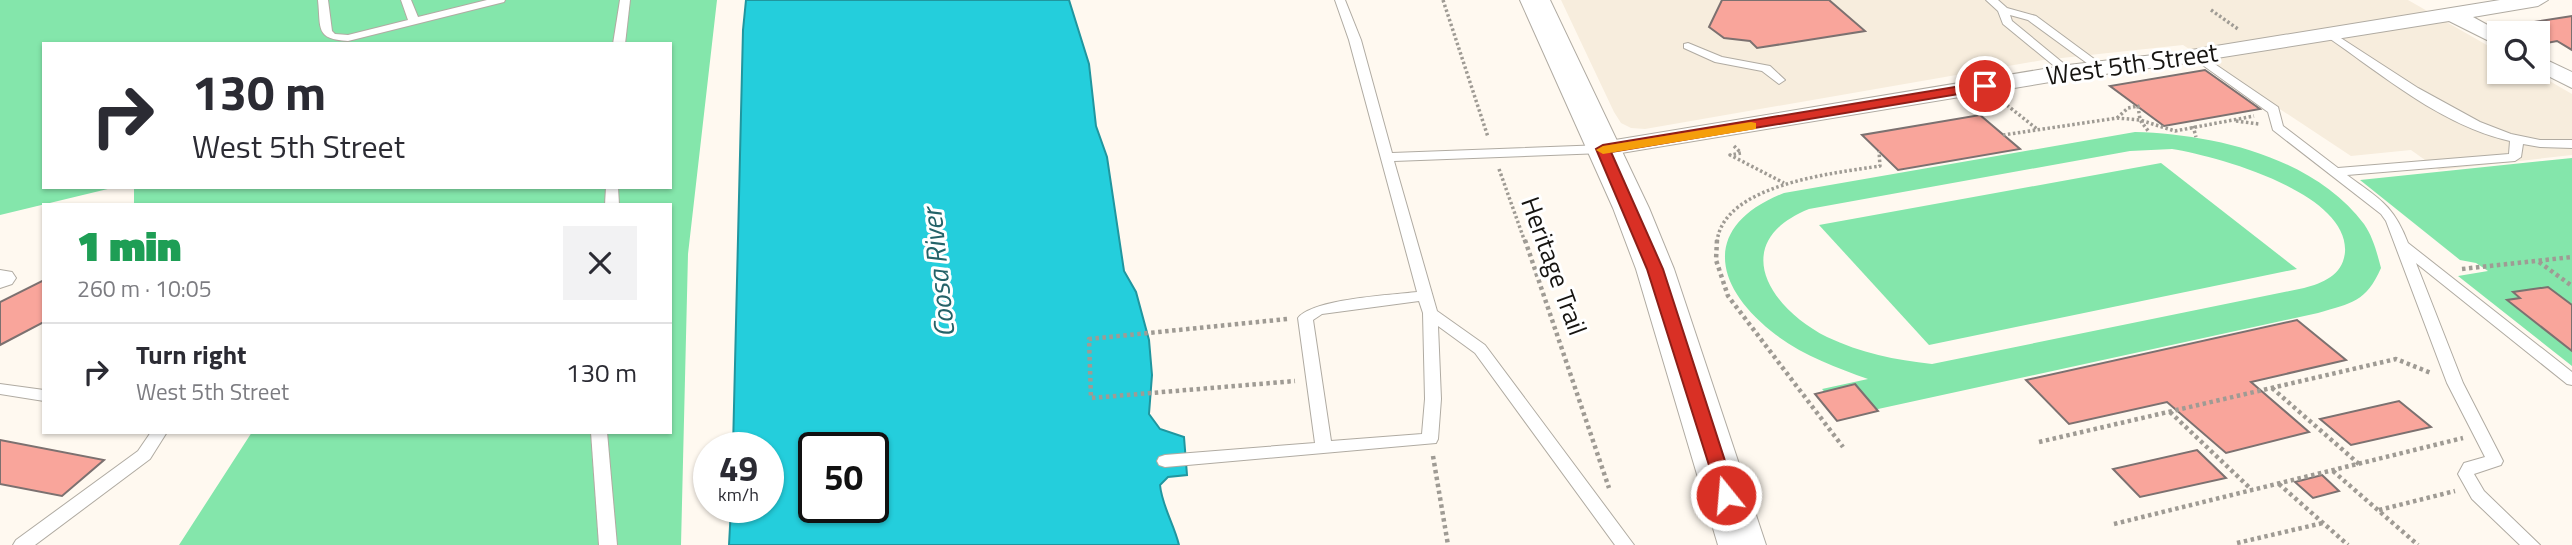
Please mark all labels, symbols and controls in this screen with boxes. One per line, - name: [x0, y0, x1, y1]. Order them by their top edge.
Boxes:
- map controls: [2487, 21, 2550, 84]
- button: search: [2487, 21, 2550, 84]
- street label: West 5th Street: [2044, 32, 2220, 95]
- text: 130 m: [192, 54, 326, 129]
- pin: [1955, 56, 2015, 116]
- icon: arrive: [1966, 67, 2004, 105]
- icon: right: [77, 70, 168, 161]
- text: West 5th Street: [192, 122, 405, 170]
- street label: Heritage Trail: [1511, 191, 1598, 341]
- water label: Coosa River: [909, 203, 966, 340]
- text: 1 min: [77, 213, 181, 277]
- button: close: [563, 226, 637, 300]
- text: 260 m · 10:05: [77, 271, 212, 306]
- text: Turn right: [136, 335, 247, 374]
- icon: right: [77, 353, 115, 391]
- text: 130 m: [566, 353, 637, 392]
- text: West 5th Street: [136, 374, 289, 409]
- speed limit sign: 50: [798, 432, 889, 523]
- text: 49: [719, 441, 758, 495]
- position arrow: [1689, 458, 1763, 532]
- text: km/h: [718, 481, 759, 508]

